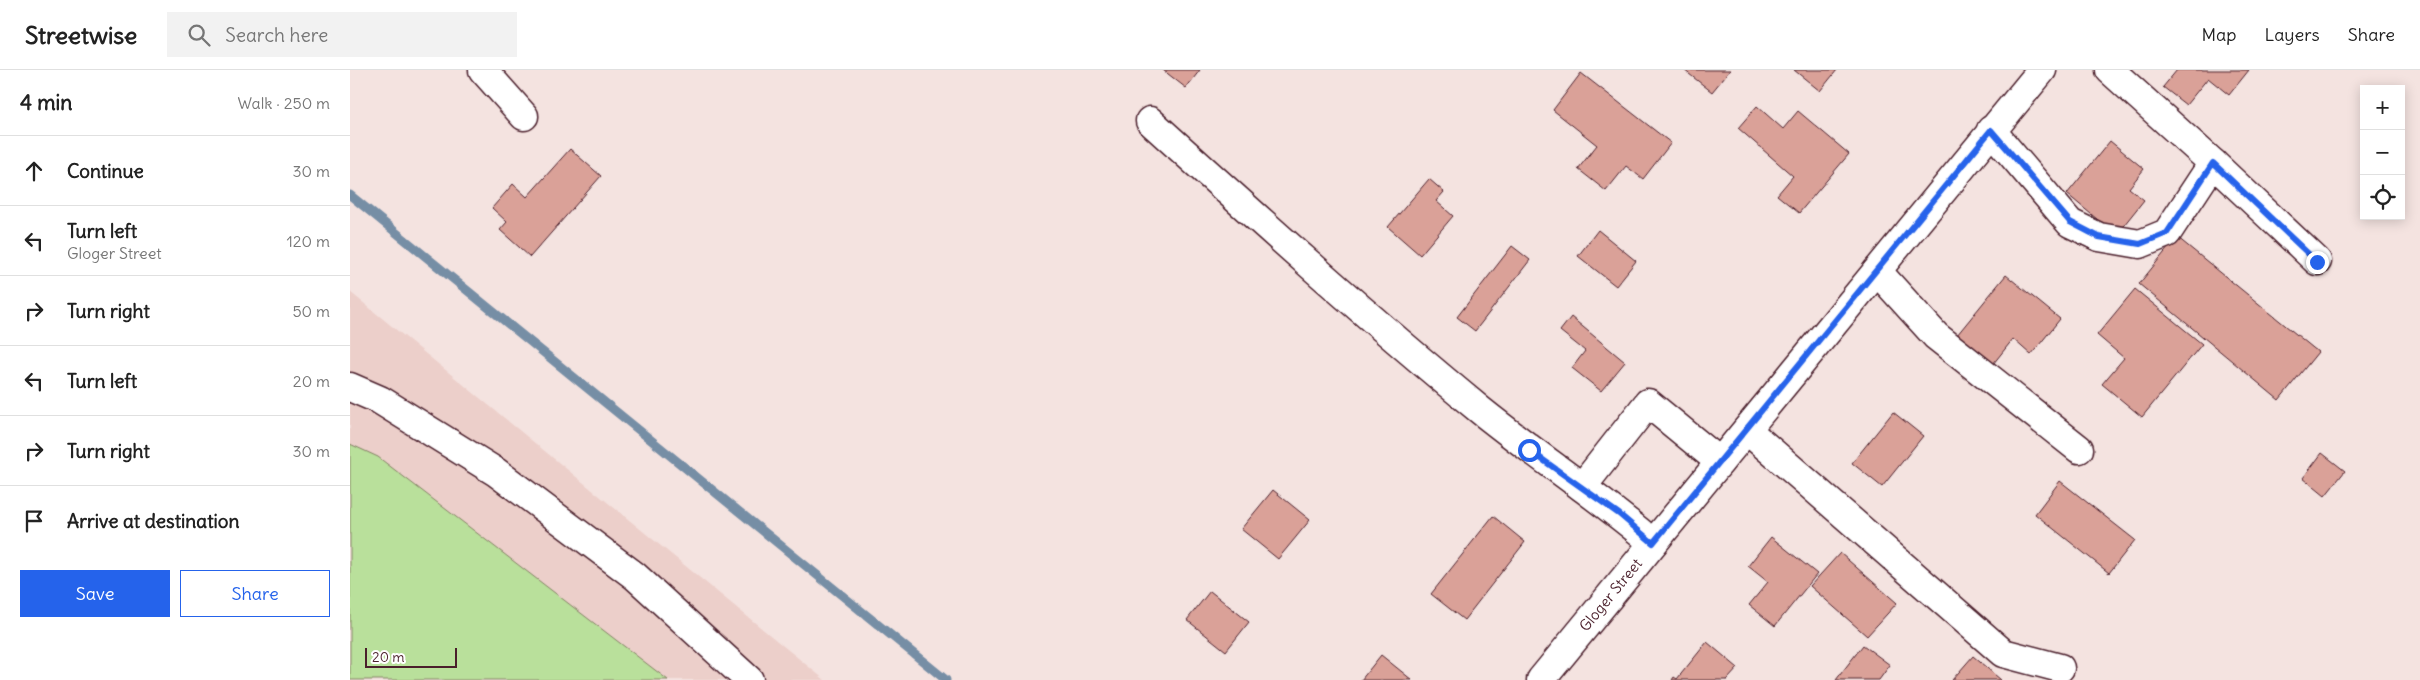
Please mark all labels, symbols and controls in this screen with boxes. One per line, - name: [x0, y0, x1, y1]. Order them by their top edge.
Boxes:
- search box: [167, 12, 517, 57]
- text: Streetwise: [25, 20, 137, 50]
- icon: search: [185, 21, 213, 49]
- text: Search here: [225, 23, 328, 47]
- text: Map: [2201, 23, 2236, 46]
- text: Layers: [2264, 23, 2320, 46]
- text: Share: [2348, 23, 2395, 46]
- map controls: [2360, 85, 2405, 220]
- button: +: [2360, 85, 2405, 130]
- text: 4 min: [20, 89, 72, 116]
- text: Walk · 250 m: [238, 93, 330, 113]
- button: −: [2360, 130, 2405, 175]
- icon: ahead: [20, 157, 48, 185]
- text: Continue: [67, 159, 144, 183]
- text: 30 m: [293, 161, 330, 181]
- button: locate: [2360, 175, 2405, 220]
- text: Turn left: [67, 219, 137, 243]
- icon: left: [20, 227, 48, 255]
- text: 120 m: [287, 231, 330, 251]
- text: Gloger Street: [67, 243, 162, 263]
- route end: [2306, 251, 2329, 274]
- icon: right: [20, 297, 48, 325]
- text: Turn right: [67, 299, 150, 323]
- text: 50 m: [292, 301, 330, 321]
- icon: left: [20, 367, 48, 395]
- text: Turn left: [67, 369, 137, 393]
- text: 20 m: [293, 371, 330, 391]
- icon: right: [20, 437, 48, 465]
- text: Turn right: [67, 439, 150, 463]
- route start: [1518, 439, 1541, 462]
- text: 30 m: [293, 441, 330, 461]
- icon: arrive: [20, 507, 48, 535]
- text: Arrive at destination: [67, 509, 240, 533]
- street label: Gloger Street: [1575, 554, 1646, 635]
- button: Save: [20, 570, 170, 617]
- button: Share: [180, 570, 330, 617]
- scale bar: [365, 645, 458, 668]
- text: 20 m: [372, 648, 405, 666]

